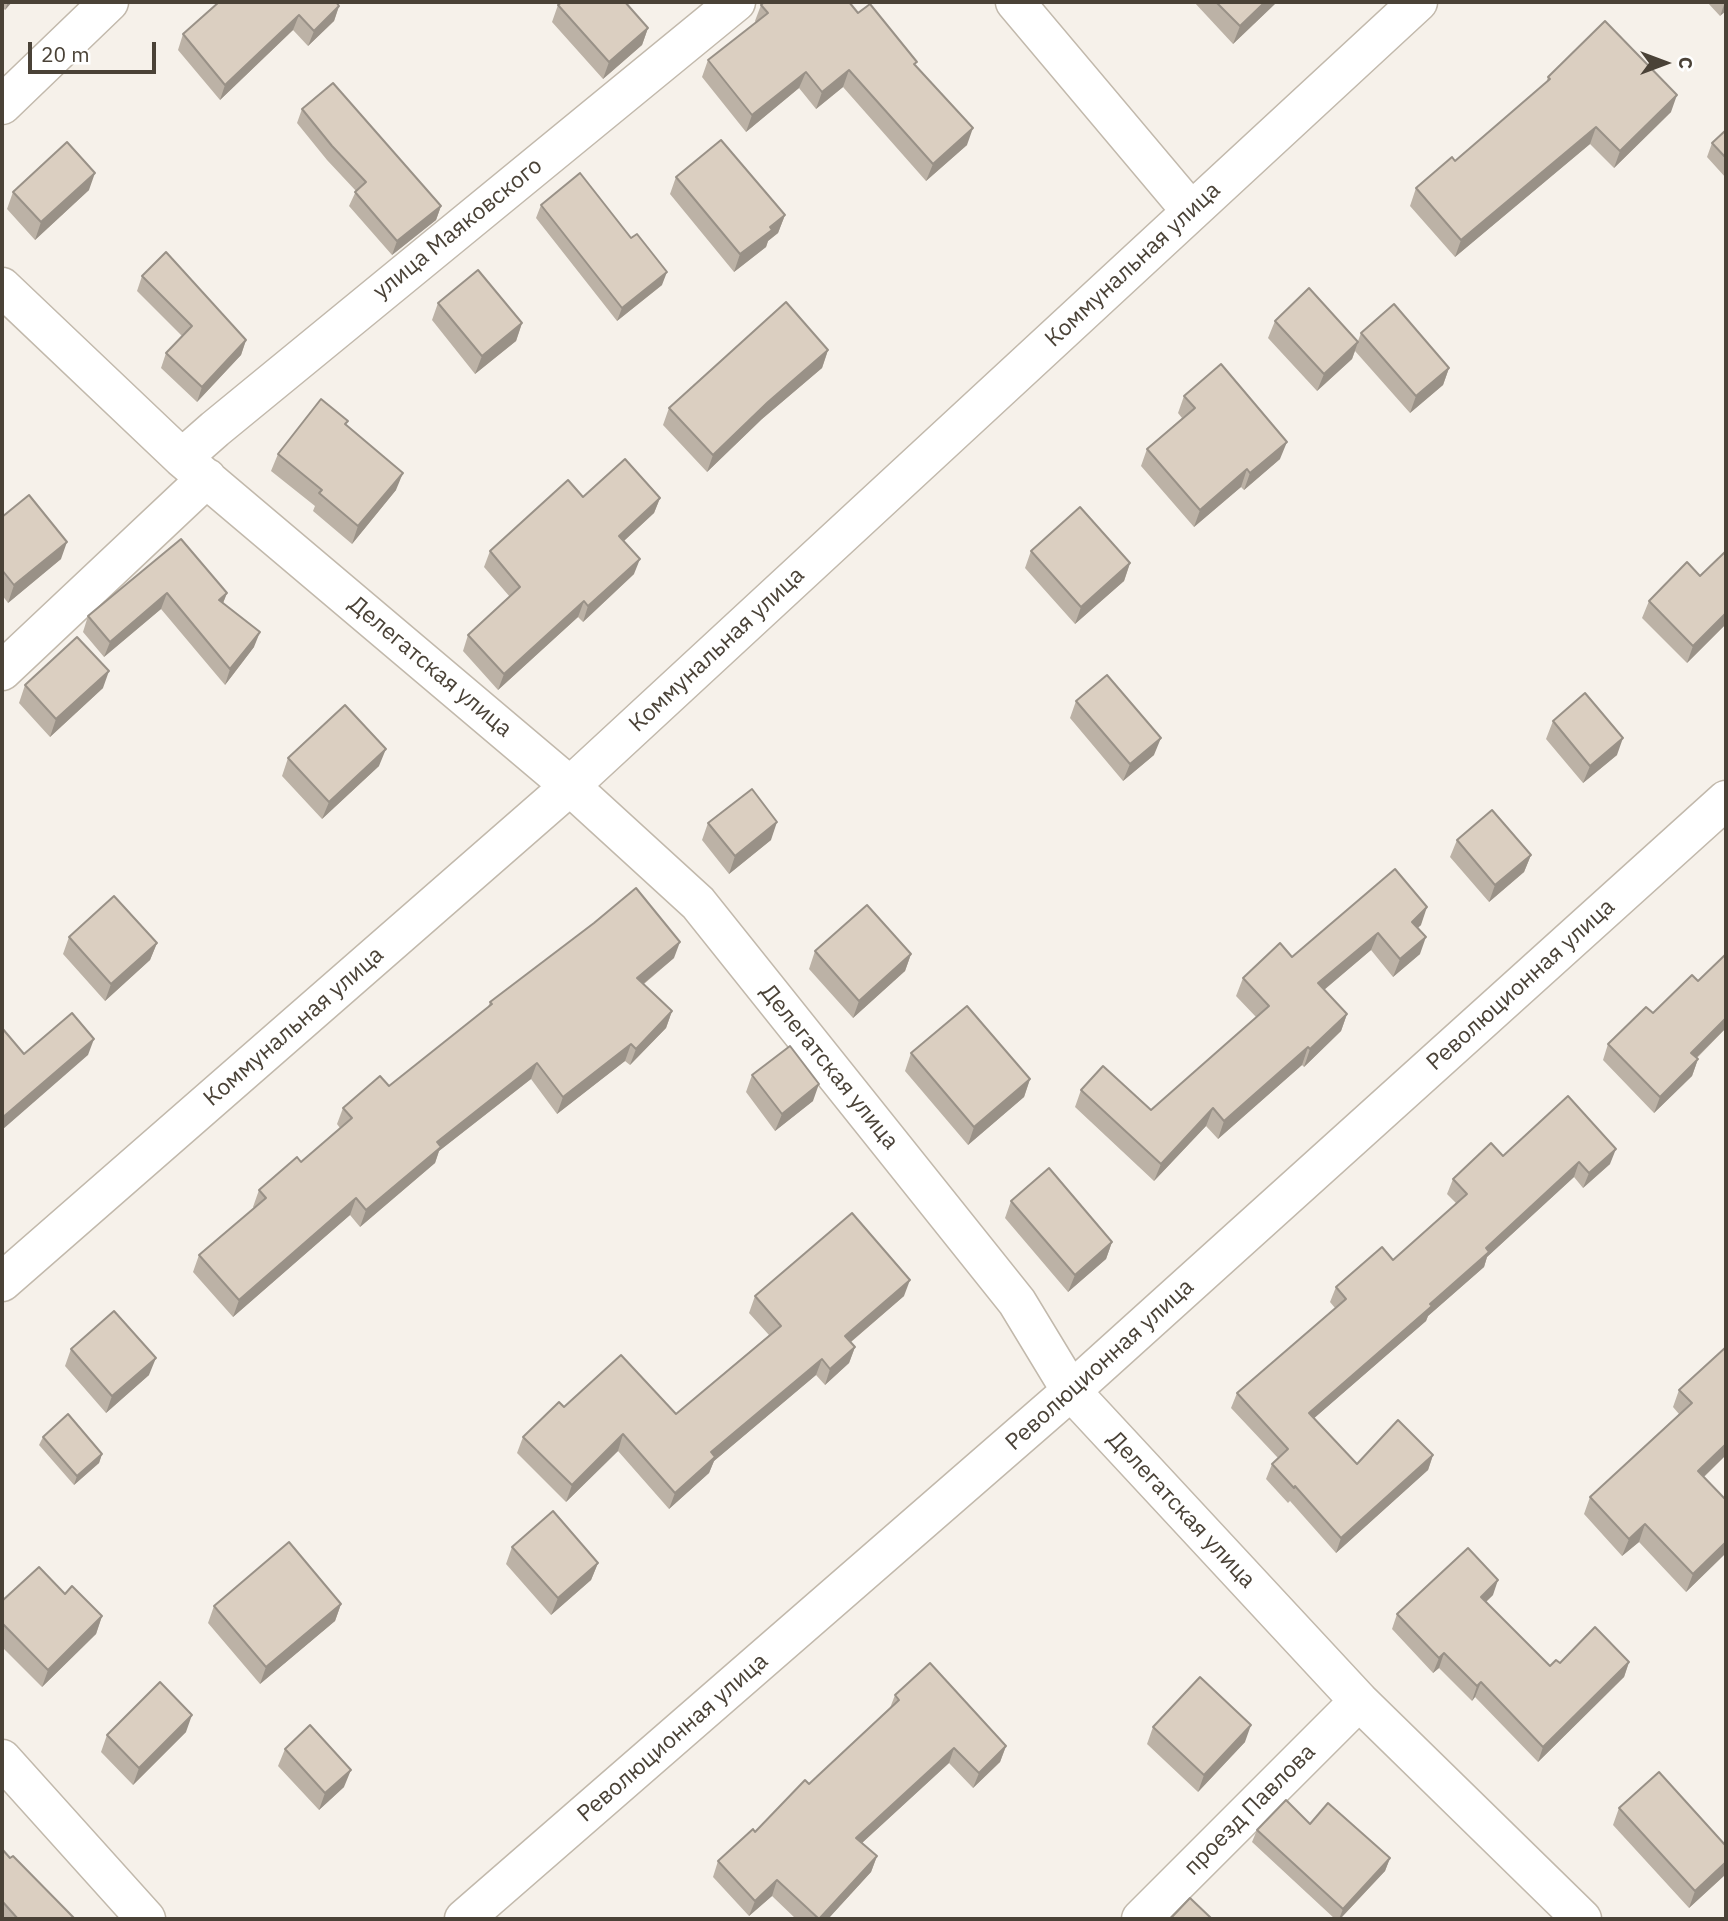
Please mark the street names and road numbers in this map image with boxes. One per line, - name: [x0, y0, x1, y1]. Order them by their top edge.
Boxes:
- street label: улица Маяковского: [368, 152, 548, 306]
- street label: Коммунальная улица: [1040, 177, 1226, 353]
- street label: Коммунальная улица: [624, 562, 810, 738]
- street label: Делегатская улица: [343, 591, 517, 743]
- street label: Революционная улица: [1421, 893, 1621, 1077]
- street label: Коммунальная улица: [198, 941, 390, 1113]
- street label: Делегатская улица: [754, 979, 904, 1155]
- street label: Революционная улица: [1000, 1273, 1200, 1457]
- street label: Делегатская улица: [1101, 1426, 1261, 1594]
- street label: Революционная улица: [572, 1648, 774, 1828]
- street label: проезд Павлова: [1179, 1739, 1321, 1881]

